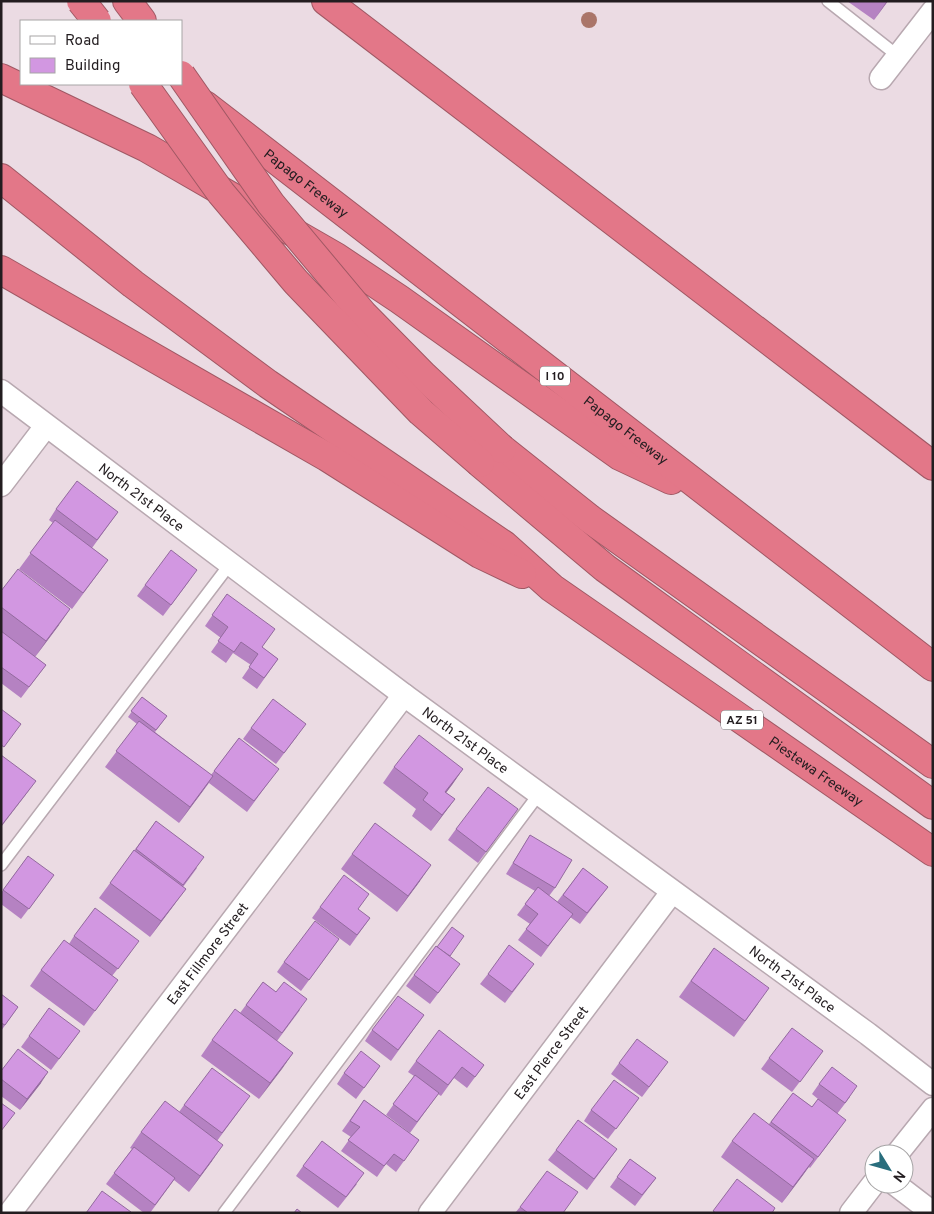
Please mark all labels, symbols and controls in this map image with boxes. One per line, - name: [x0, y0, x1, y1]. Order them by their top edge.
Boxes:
- legend: [20, 20, 182, 85]
- text: Road: [65, 32, 100, 51]
- text: Building: [65, 57, 120, 76]
- street label: Papago Freeway: [260, 146, 351, 222]
- road number: I 10: [540, 366, 570, 386]
- street label: Papago Freeway: [579, 393, 671, 469]
- street label: North 21st Place: [94, 460, 187, 536]
- street label: North 21st Place: [418, 704, 511, 778]
- road number: AZ 51: [721, 710, 763, 730]
- street label: Piestewa Freeway: [765, 734, 866, 811]
- street label: East Fillmore Street: [164, 900, 253, 1009]
- street label: North 21st Place: [745, 943, 838, 1017]
- street label: East Pierce Street: [512, 1003, 593, 1103]
- north arrow: [864, 1144, 914, 1194]
- text: N: [888, 1167, 908, 1185]

